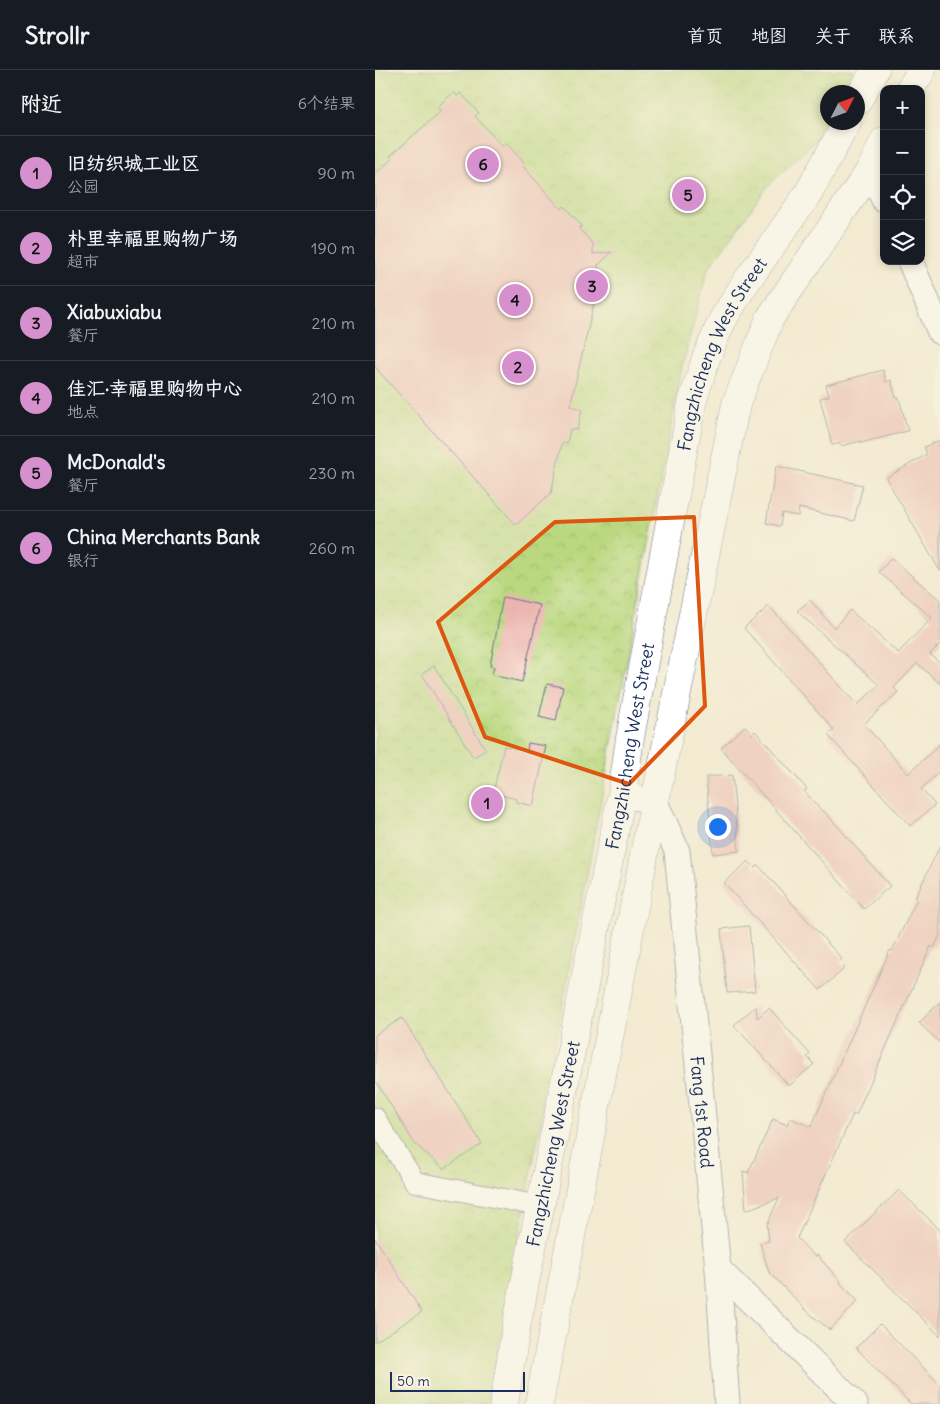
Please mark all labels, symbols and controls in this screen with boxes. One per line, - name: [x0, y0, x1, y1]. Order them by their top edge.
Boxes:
- text: Strollr: [25, 20, 90, 50]
- text: 首页: [687, 24, 723, 47]
- text: 地图: [751, 24, 787, 47]
- text: 关于: [815, 24, 851, 47]
- text: 联系: [879, 24, 915, 47]
- north arrow: [820, 85, 865, 130]
- map controls: [880, 85, 925, 265]
- button: +: [880, 85, 925, 130]
- text: 附近: [20, 90, 62, 117]
- text: 6个结果: [298, 93, 355, 113]
- button: −: [880, 130, 925, 175]
- pin: 6: [467, 145, 499, 183]
- text: 旧纺织城工业区: [67, 151, 200, 175]
- text: 1: [33, 163, 39, 183]
- text: 90 m: [317, 163, 355, 183]
- button: locate: [880, 175, 925, 220]
- text: 公园: [67, 176, 99, 196]
- pin: 5: [672, 176, 704, 214]
- button: layers: [880, 220, 925, 265]
- text: 朴里幸福里购物广场: [67, 226, 238, 250]
- text: 2: [32, 238, 40, 258]
- text: 190 m: [311, 238, 355, 258]
- text: 超市: [67, 251, 99, 271]
- street label: Fangzhicheng West Street: [672, 253, 771, 453]
- pin: 3: [576, 267, 608, 305]
- pin: 4: [499, 281, 531, 319]
- text: Xiabuxiabu: [67, 300, 162, 324]
- text: 3: [31, 313, 41, 333]
- text: 210 m: [312, 313, 355, 333]
- text: 餐厅: [67, 325, 99, 345]
- pin: 2: [502, 348, 534, 386]
- text: 佳汇·幸福里购物中心: [67, 376, 242, 400]
- text: 4: [31, 388, 41, 408]
- text: 210 m: [312, 388, 355, 408]
- text: 地点: [67, 401, 99, 421]
- text: McDonald's: [67, 450, 165, 474]
- text: 5: [31, 463, 41, 483]
- text: 230 m: [309, 463, 355, 483]
- text: 餐厅: [67, 475, 99, 495]
- text: China Merchants Bank: [67, 525, 260, 549]
- text: 6: [31, 538, 41, 558]
- text: 260 m: [309, 538, 355, 558]
- text: 银行: [67, 550, 99, 570]
- street label: Fangzhicheng West Street: [600, 641, 659, 851]
- pin: 1: [471, 784, 503, 822]
- your location: [705, 814, 731, 840]
- street label: Fangzhicheng West Street: [521, 1039, 584, 1248]
- street label: Fang 1st Road: [686, 1055, 720, 1170]
- scale bar: [390, 1369, 525, 1392]
- text: 50 m: [397, 1372, 430, 1390]

